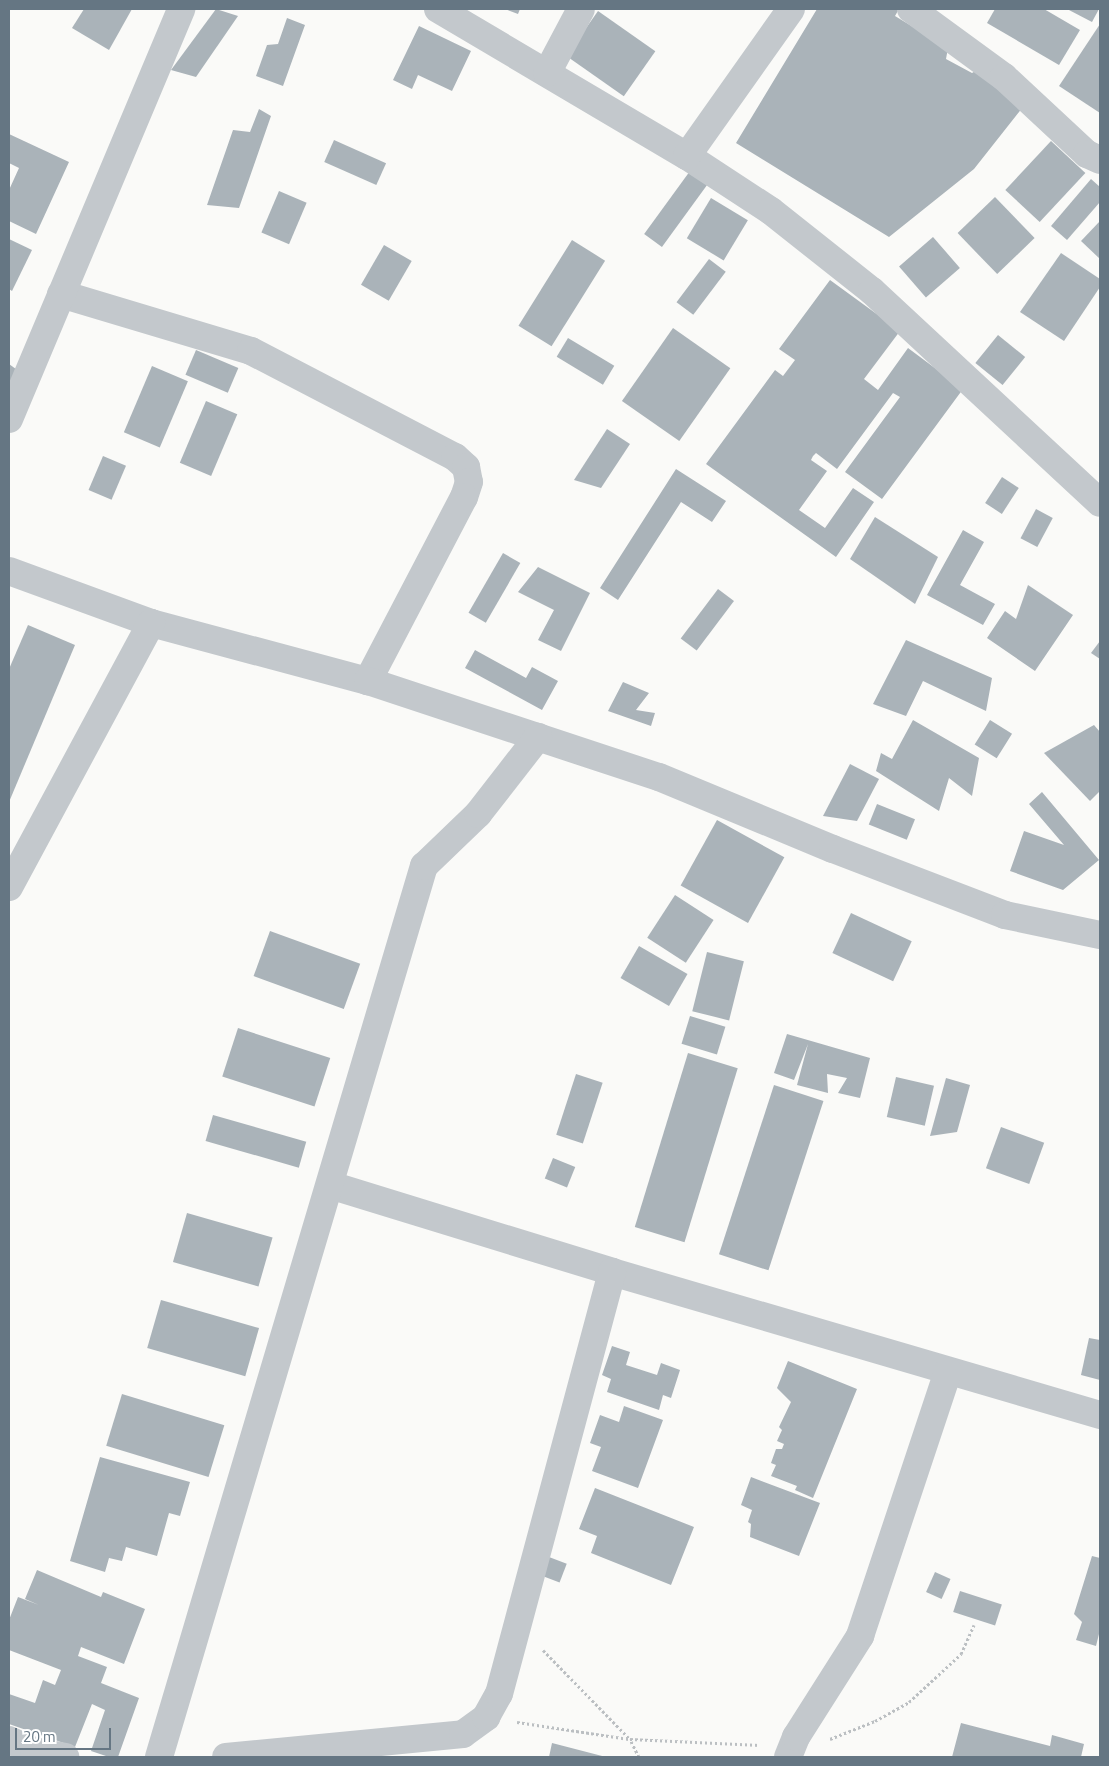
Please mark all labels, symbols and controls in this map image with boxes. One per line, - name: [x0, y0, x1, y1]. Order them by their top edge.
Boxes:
- scale bar: [18, 1718, 114, 1750]
- text: 20 m: [23, 1725, 56, 1748]

